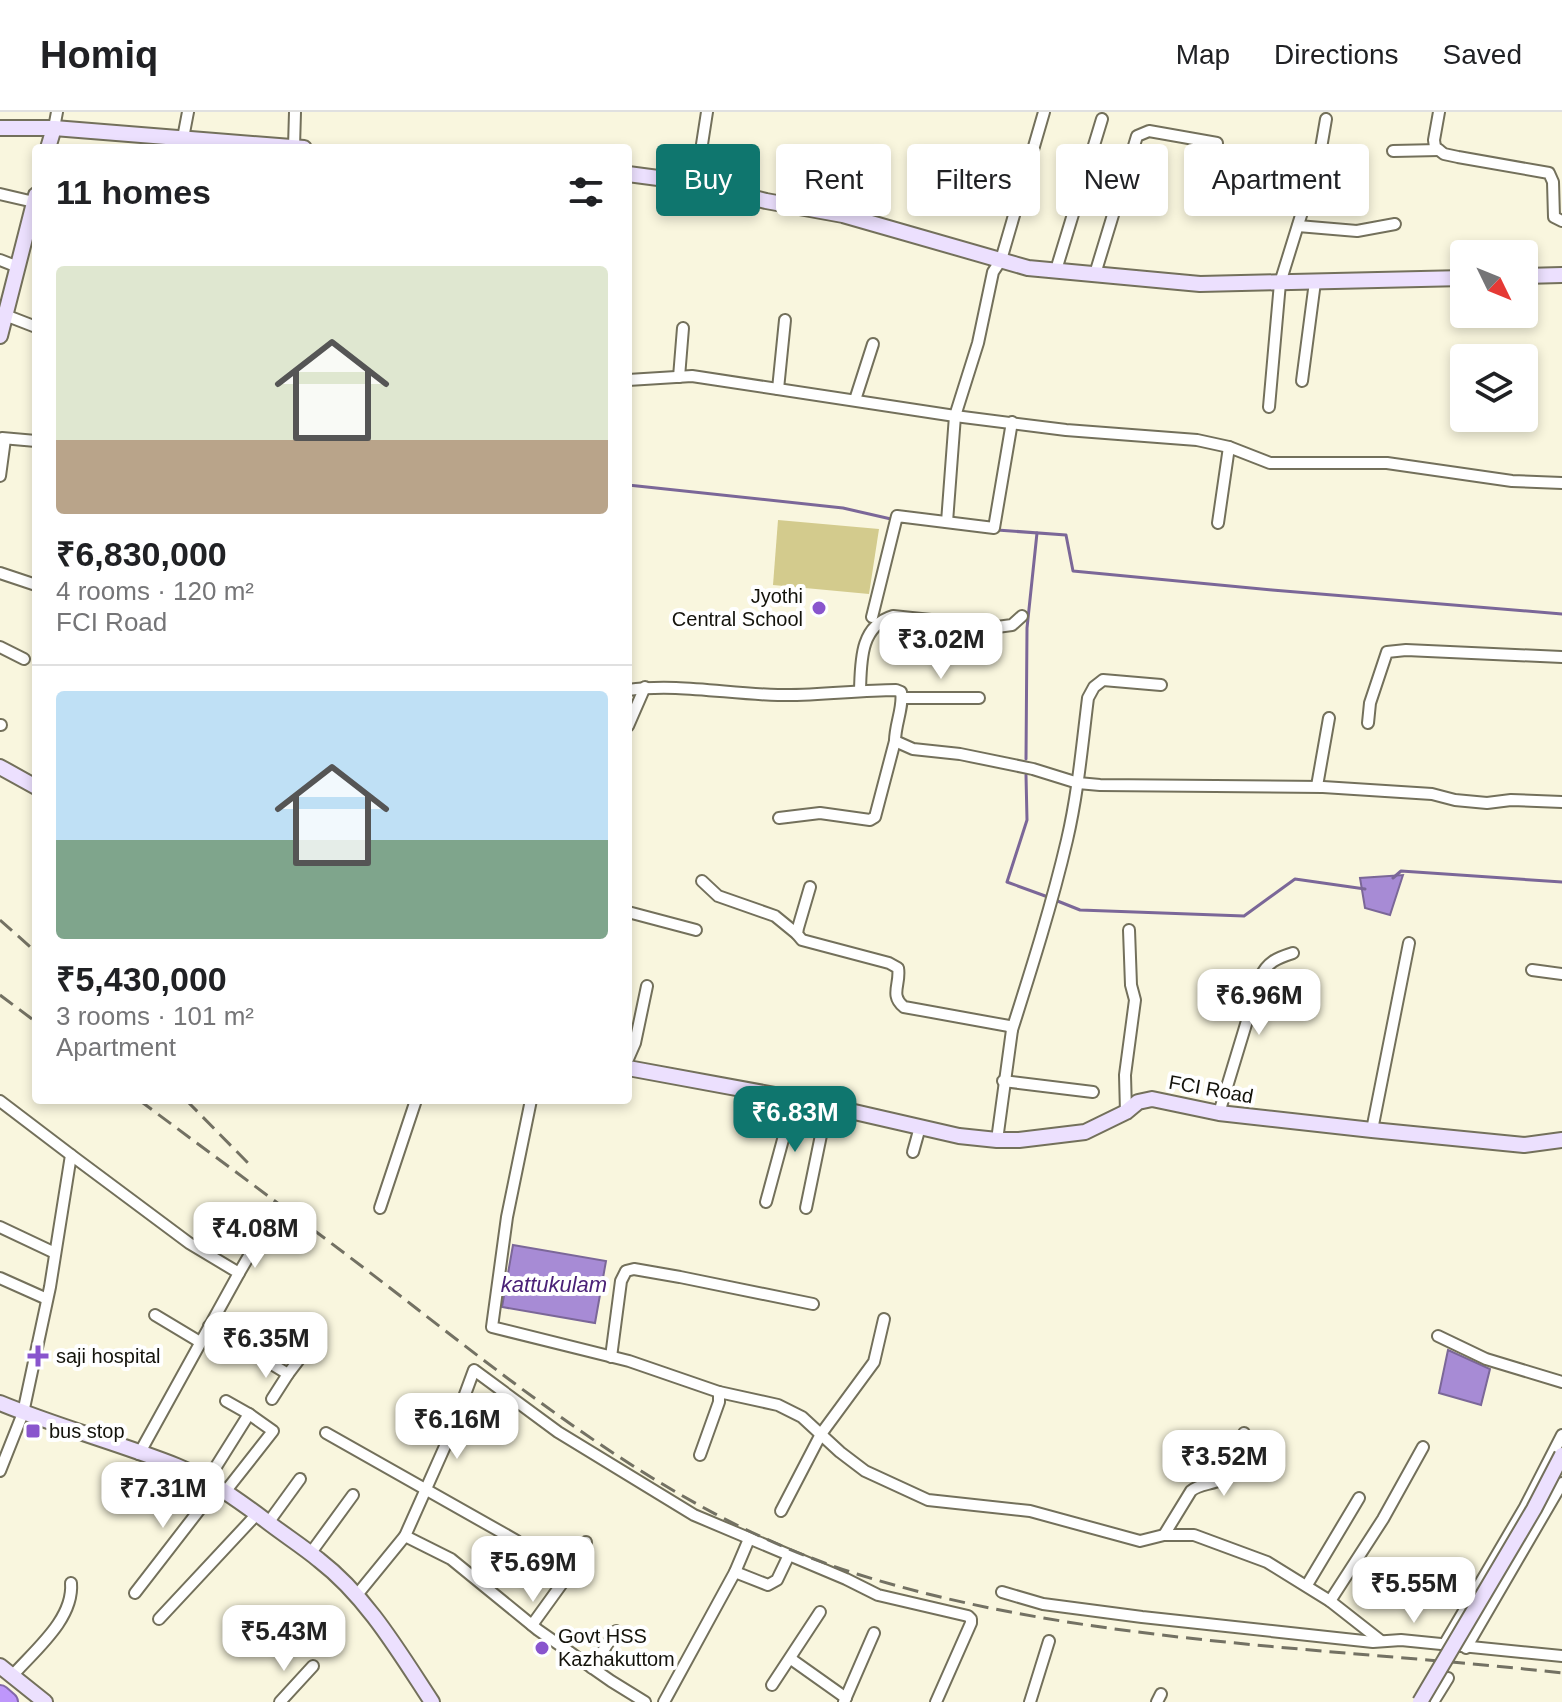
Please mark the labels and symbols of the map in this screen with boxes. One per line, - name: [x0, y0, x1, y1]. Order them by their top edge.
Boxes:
- north arrow: [1450, 240, 1538, 328]
- place label: Jyothi Central School: [672, 585, 803, 630]
- marker: Jyothi Central School: [810, 599, 828, 617]
- pin: ₹3.02M: [876, 613, 1006, 681]
- pin: ₹6.96M: [1194, 969, 1324, 1037]
- street label: FCI Road: [1167, 1071, 1255, 1107]
- pin: ₹6.83M: [730, 1086, 860, 1154]
- pin: ₹4.08M: [190, 1202, 320, 1270]
- water label: kattukulam: [501, 1272, 607, 1297]
- pin: ₹6.35M: [201, 1312, 331, 1380]
- marker: saji hospital: [27, 1345, 49, 1367]
- place label: saji hospital: [56, 1345, 161, 1367]
- pin: ₹6.16M: [392, 1393, 522, 1461]
- place label: bus stop: [49, 1420, 125, 1442]
- marker: bus stop: [24, 1422, 42, 1440]
- pin: ₹3.52M: [1159, 1430, 1289, 1498]
- pin: ₹7.31M: [98, 1462, 228, 1530]
- pin: ₹5.69M: [468, 1536, 598, 1604]
- pin: ₹5.55M: [1349, 1557, 1479, 1625]
- pin: ₹5.43M: [219, 1605, 349, 1673]
- place label: Govt HSS Kazhakuttom: [558, 1625, 675, 1670]
- marker: Govt HSS Kazhakuttom: [533, 1639, 551, 1657]

